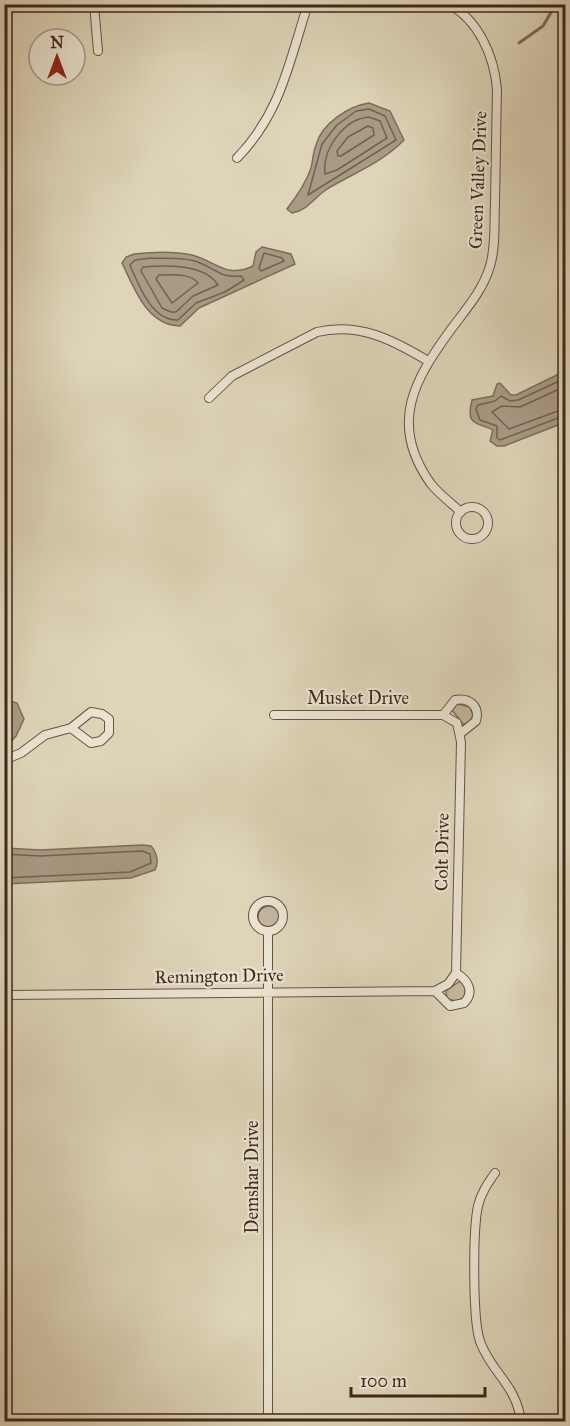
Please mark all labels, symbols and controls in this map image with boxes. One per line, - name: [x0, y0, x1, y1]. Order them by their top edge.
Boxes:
- north arrow: [27, 27, 87, 87]
- text: N: [50, 33, 64, 52]
- street label: Green Valley Drive: [465, 111, 491, 249]
- street label: Musket Drive: [307, 687, 409, 709]
- street label: Colt Drive: [430, 813, 454, 891]
- street label: Remington Drive: [154, 964, 284, 989]
- street label: Demshar Drive: [241, 1120, 263, 1234]
- scale bar: [351, 1360, 484, 1398]
- text: 100 m: [360, 1370, 407, 1392]

